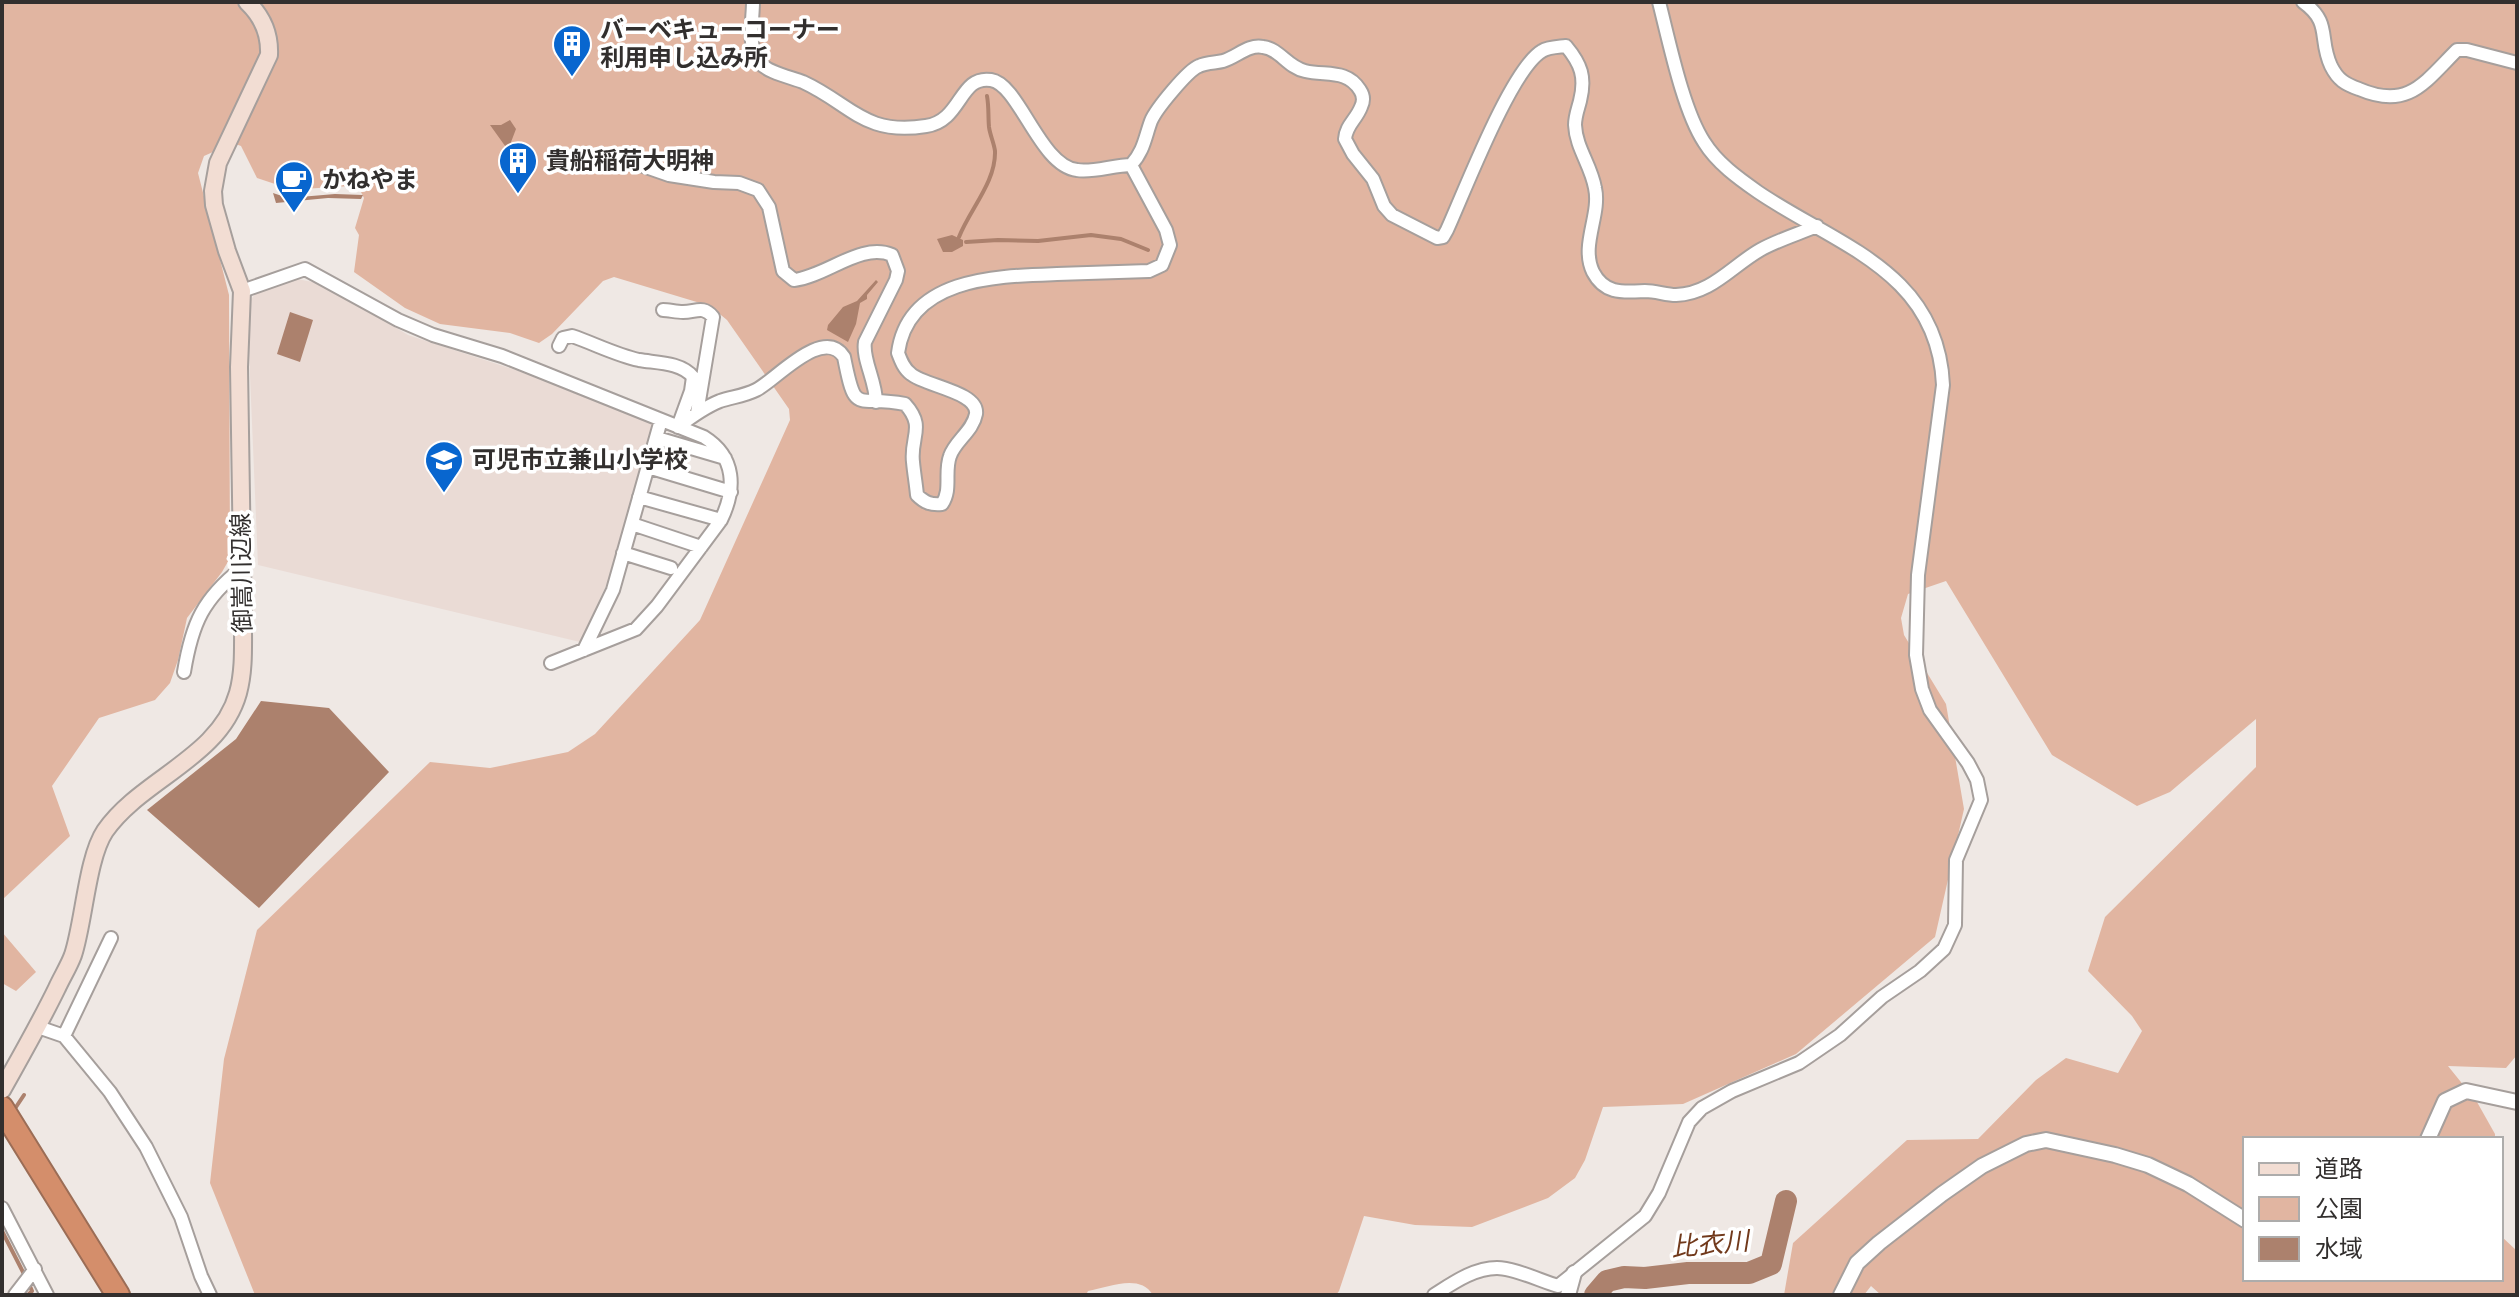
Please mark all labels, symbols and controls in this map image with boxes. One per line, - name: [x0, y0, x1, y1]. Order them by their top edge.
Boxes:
- place label: バーベキューコーナー 利用申し込み所: [600, 14, 840, 71]
- building icon: バーベキューコーナー 利用申し込み所: [551, 23, 593, 78]
- building icon: 貴船稲荷大明神: [497, 140, 539, 195]
- place label: 貴船稲荷大明神: [546, 145, 714, 174]
- cafe icon: かねやま: [273, 159, 315, 214]
- place label: かねやま: [322, 164, 418, 193]
- school or university icon: 可児市立兼山小学校: [423, 439, 465, 494]
- place label: 可児市立兼山小学校: [472, 444, 688, 473]
- street label: 御嵩川辺線: [225, 513, 256, 633]
- legend: [2243, 1137, 2503, 1281]
- text: 道路: [2315, 1153, 2363, 1182]
- text: 公園: [2315, 1193, 2363, 1222]
- water label: 比衣川: [1670, 1223, 1753, 1261]
- text: 水域: [2315, 1233, 2363, 1262]

